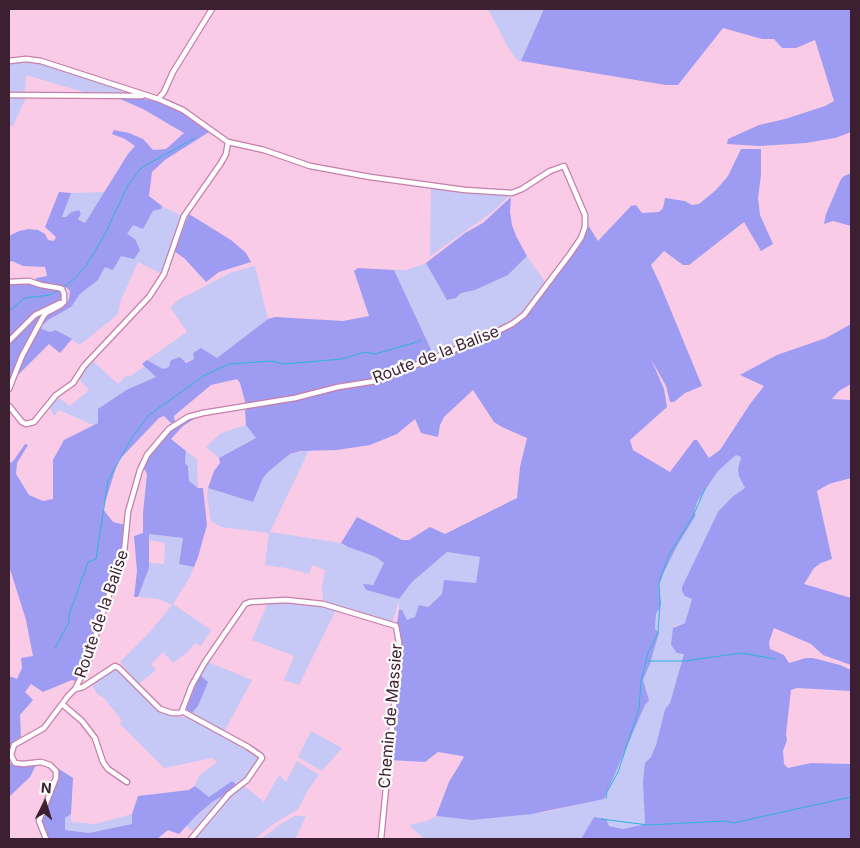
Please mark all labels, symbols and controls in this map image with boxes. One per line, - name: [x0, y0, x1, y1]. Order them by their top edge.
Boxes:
- street label: Route de la Balise: [370, 322, 502, 388]
- street label: Route de la Balise: [71, 548, 133, 680]
- street label: Chemin de Massier: [375, 643, 407, 789]
- north arrow: [20, 778, 70, 828]
- text: N: [40, 779, 52, 796]

